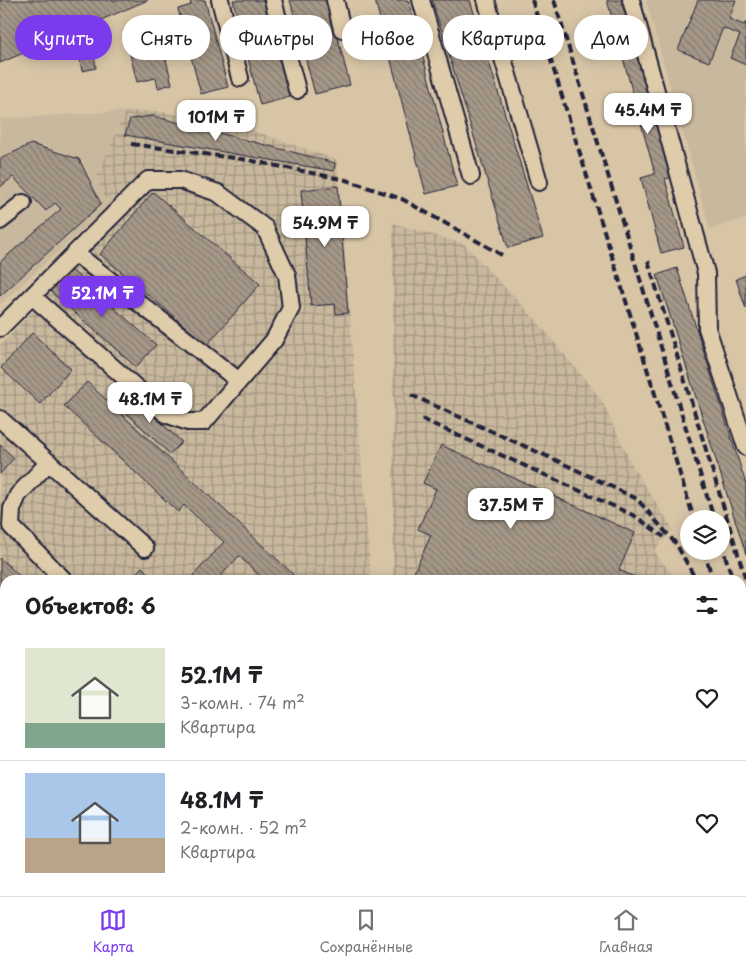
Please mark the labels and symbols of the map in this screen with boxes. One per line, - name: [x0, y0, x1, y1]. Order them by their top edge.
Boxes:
- pin: 45.4M ₸: [602, 92, 694, 135]
- pin: 101M ₸: [175, 100, 257, 142]
- pin: 54.9M ₸: [279, 206, 371, 248]
- pin: 52.1M ₸: [56, 276, 148, 318]
- pin: 48.1M ₸: [104, 382, 196, 424]
- pin: 37.5M ₸: [465, 488, 557, 530]

